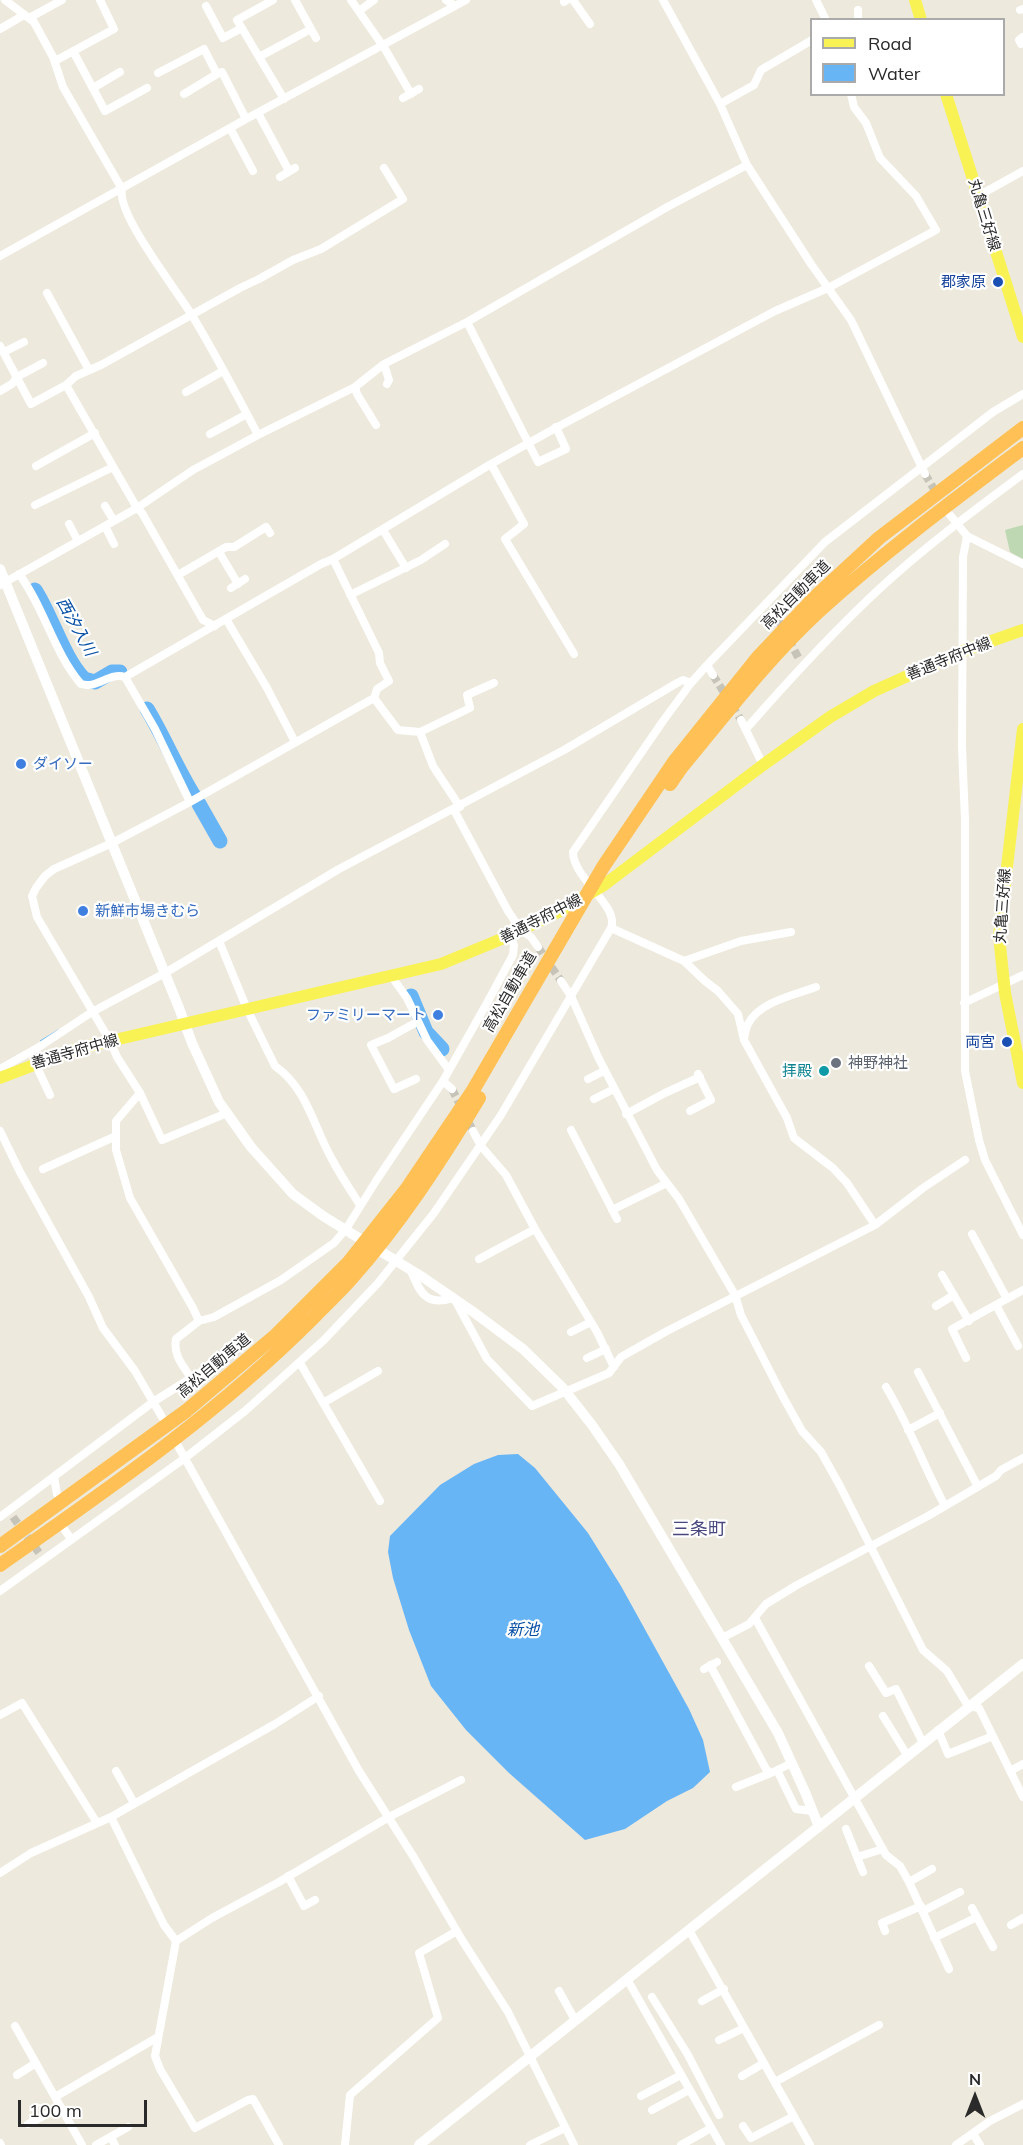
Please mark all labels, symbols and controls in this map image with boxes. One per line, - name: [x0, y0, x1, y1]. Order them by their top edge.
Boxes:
- legend: [810, 18, 1005, 96]
- text: Road: [868, 32, 912, 55]
- text: Water: [868, 62, 920, 85]
- street label: 丸亀三好線: [964, 177, 1004, 253]
- place label: 郡家原: [941, 273, 986, 291]
- marker: 郡家原: [991, 275, 1005, 289]
- street label: 高松自動車道: [758, 557, 834, 633]
- water label: 西汐入川: [52, 594, 100, 660]
- street label: 善通寺府中線: [904, 634, 994, 684]
- place label: ダイソー: [33, 755, 93, 773]
- marker: ダイソー: [14, 757, 28, 771]
- street label: 丸亀三好線: [991, 868, 1015, 944]
- street label: 善通寺府中線: [497, 891, 585, 947]
- place label: 新鮮市場きむら: [95, 902, 200, 920]
- marker: 新鮮市場きむら: [76, 904, 90, 918]
- street label: 高松自動車道: [480, 949, 540, 1035]
- place label: ファミリーマート: [306, 1006, 426, 1024]
- marker: ファミリーマート: [431, 1008, 445, 1022]
- street label: 善通寺府中線: [29, 1031, 121, 1073]
- place label: 両宮: [965, 1033, 995, 1051]
- marker: 両宮: [1000, 1035, 1014, 1049]
- place label: 神野神社: [848, 1054, 908, 1072]
- marker: 神野神社: [829, 1056, 843, 1070]
- place label: 拝殿: [782, 1062, 812, 1080]
- marker: 拝殿: [817, 1064, 831, 1078]
- street label: 高松自動車道: [174, 1330, 254, 1402]
- district label: 三条町: [672, 1519, 726, 1541]
- water label: 新池: [507, 1620, 539, 1640]
- north arrow: [945, 2067, 1005, 2127]
- text: N: [969, 2069, 981, 2089]
- scale bar: [21, 2088, 150, 2126]
- text: 100 m: [29, 2099, 82, 2122]

